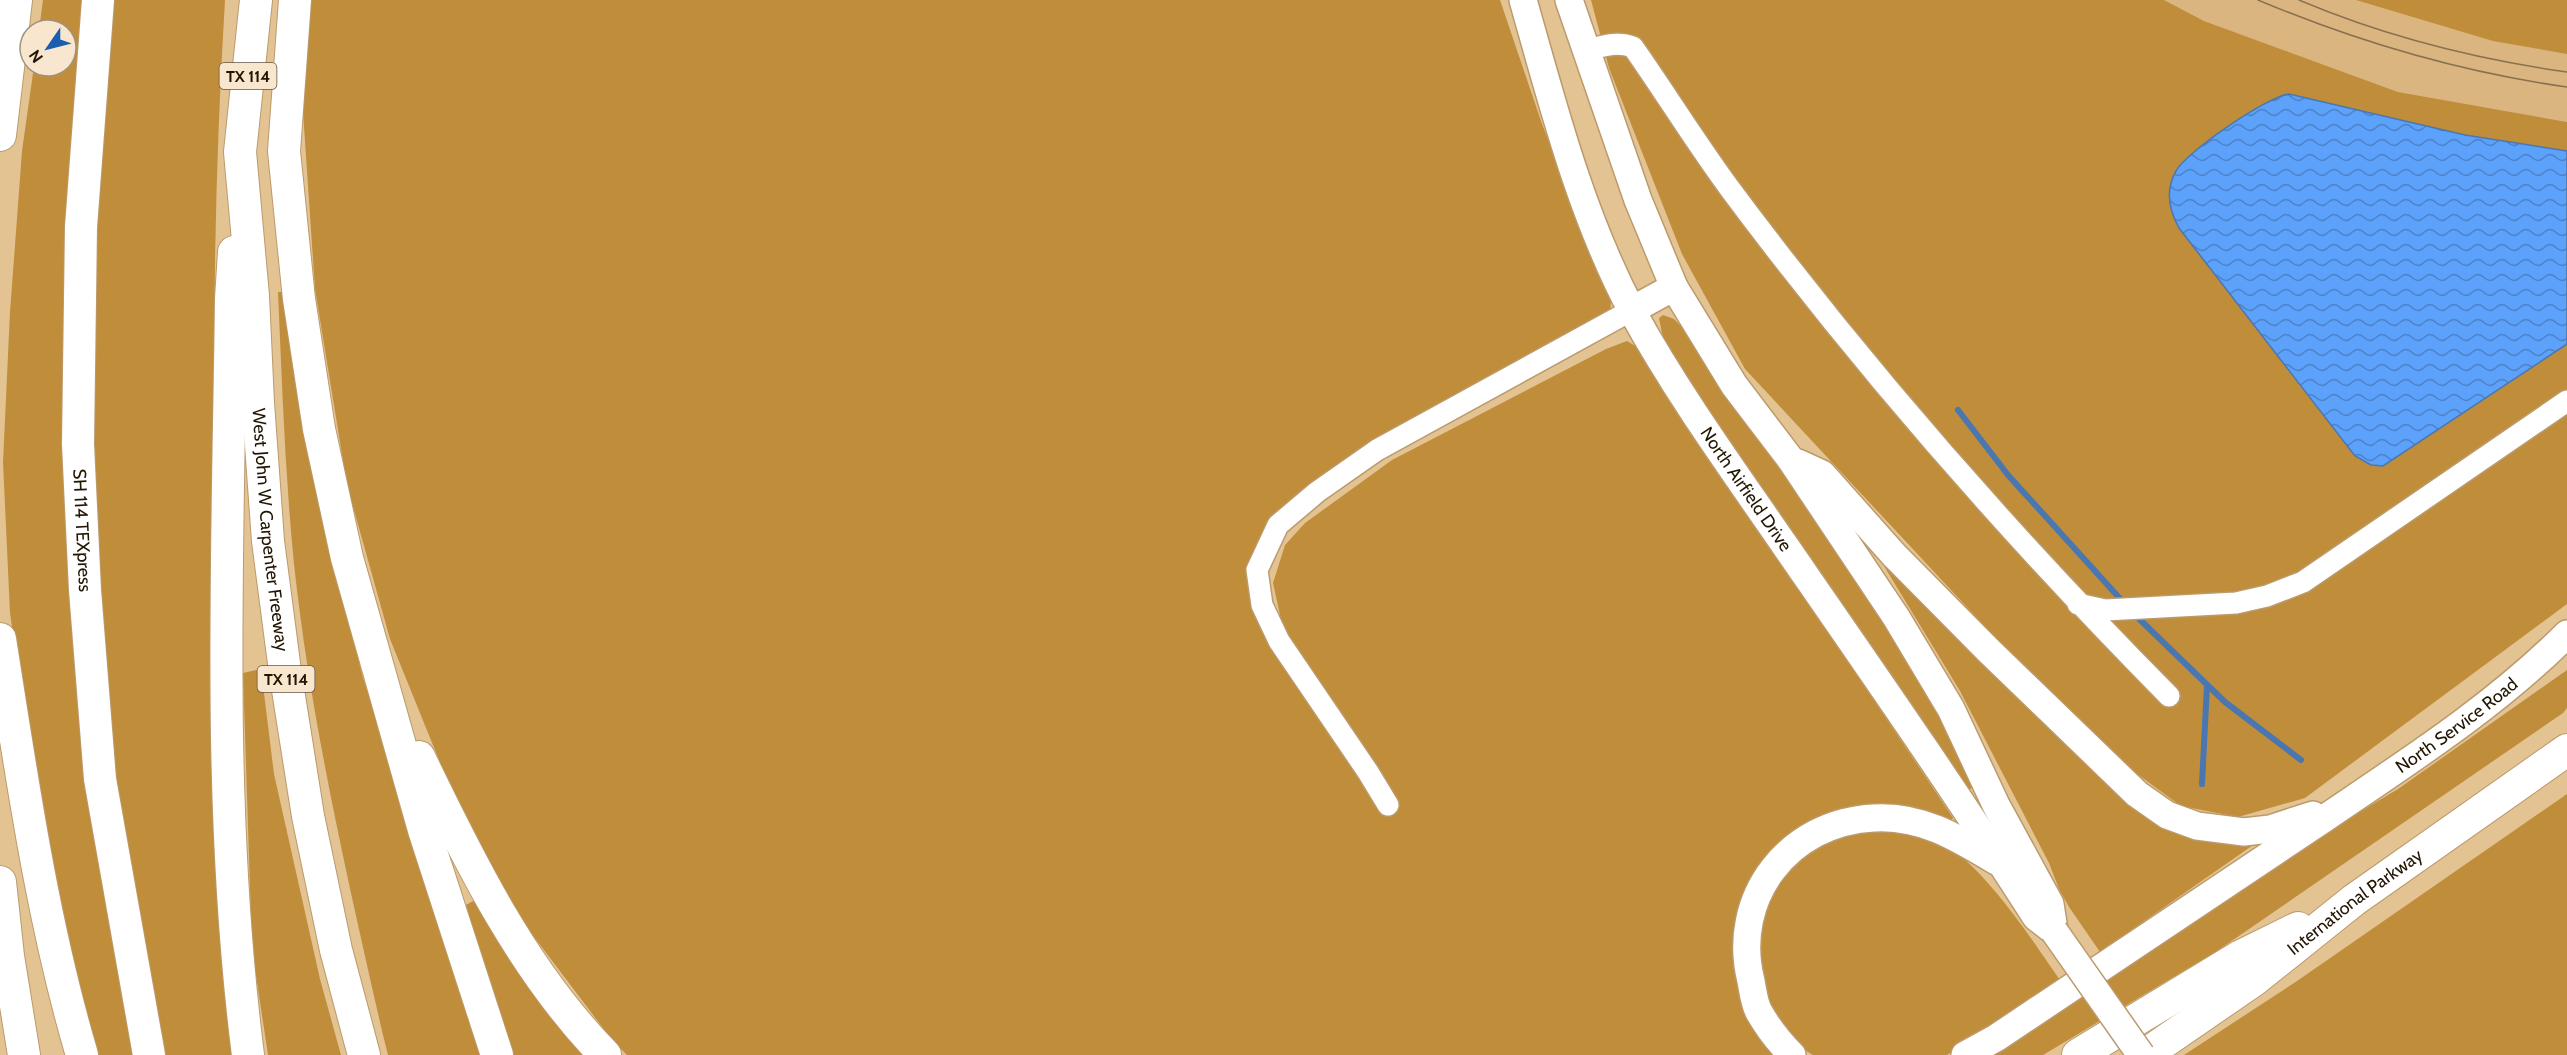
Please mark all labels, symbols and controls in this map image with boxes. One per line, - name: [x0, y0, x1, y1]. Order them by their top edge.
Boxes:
- north arrow: [18, 18, 78, 78]
- text: N: [25, 46, 47, 66]
- road number: TX 114: [220, 63, 276, 89]
- street label: West John W Carpenter Freeway: [247, 407, 293, 653]
- street label: North Airfield Drive: [1696, 423, 1797, 556]
- street label: SH 114 TEXpress: [68, 468, 96, 592]
- road number: TX 114: [258, 666, 314, 692]
- street label: North Service Road: [2391, 673, 2522, 778]
- street label: International Parkway: [2283, 844, 2427, 960]

